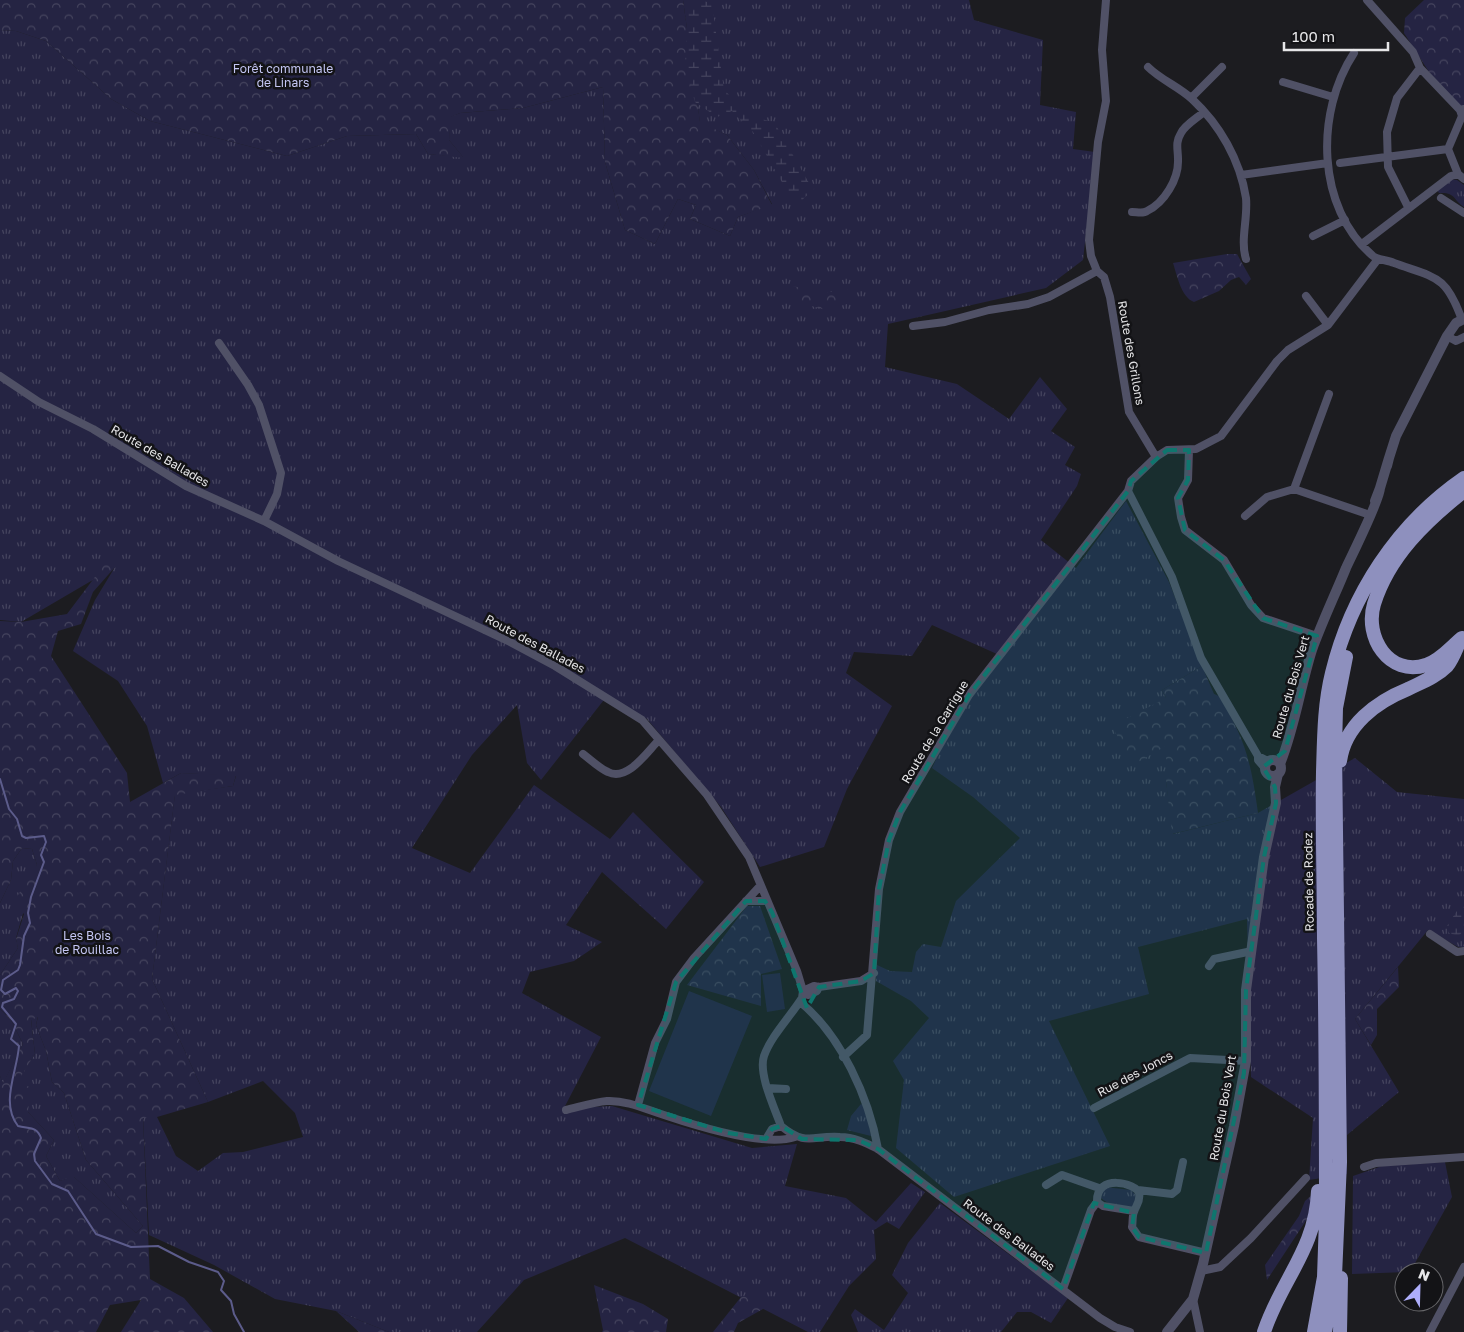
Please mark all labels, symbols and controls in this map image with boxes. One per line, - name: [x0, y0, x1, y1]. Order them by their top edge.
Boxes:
- scale bar: [1284, 20, 1388, 52]
- text: 100 m: [1292, 27, 1335, 45]
- park label: Forêt communale de Linars: [233, 61, 333, 90]
- street label: Route des Grillons: [1115, 300, 1148, 406]
- street label: Route des Ballades: [108, 421, 212, 490]
- street label: Route des Ballades: [483, 611, 588, 676]
- street label: Route du Bois Vert: [1269, 633, 1312, 740]
- street label: Route de la Garrigue: [898, 677, 971, 786]
- street label: Rocade de Rodez: [1300, 832, 1317, 932]
- park label: Les Bois de Rouillac: [55, 928, 119, 957]
- street label: Rue des Joncs: [1095, 1047, 1175, 1100]
- street label: Route du Bois Vert: [1206, 1054, 1239, 1162]
- street label: Route des Ballades: [960, 1195, 1058, 1274]
- north arrow: [1394, 1262, 1444, 1312]
- text: N: [1416, 1265, 1432, 1284]

